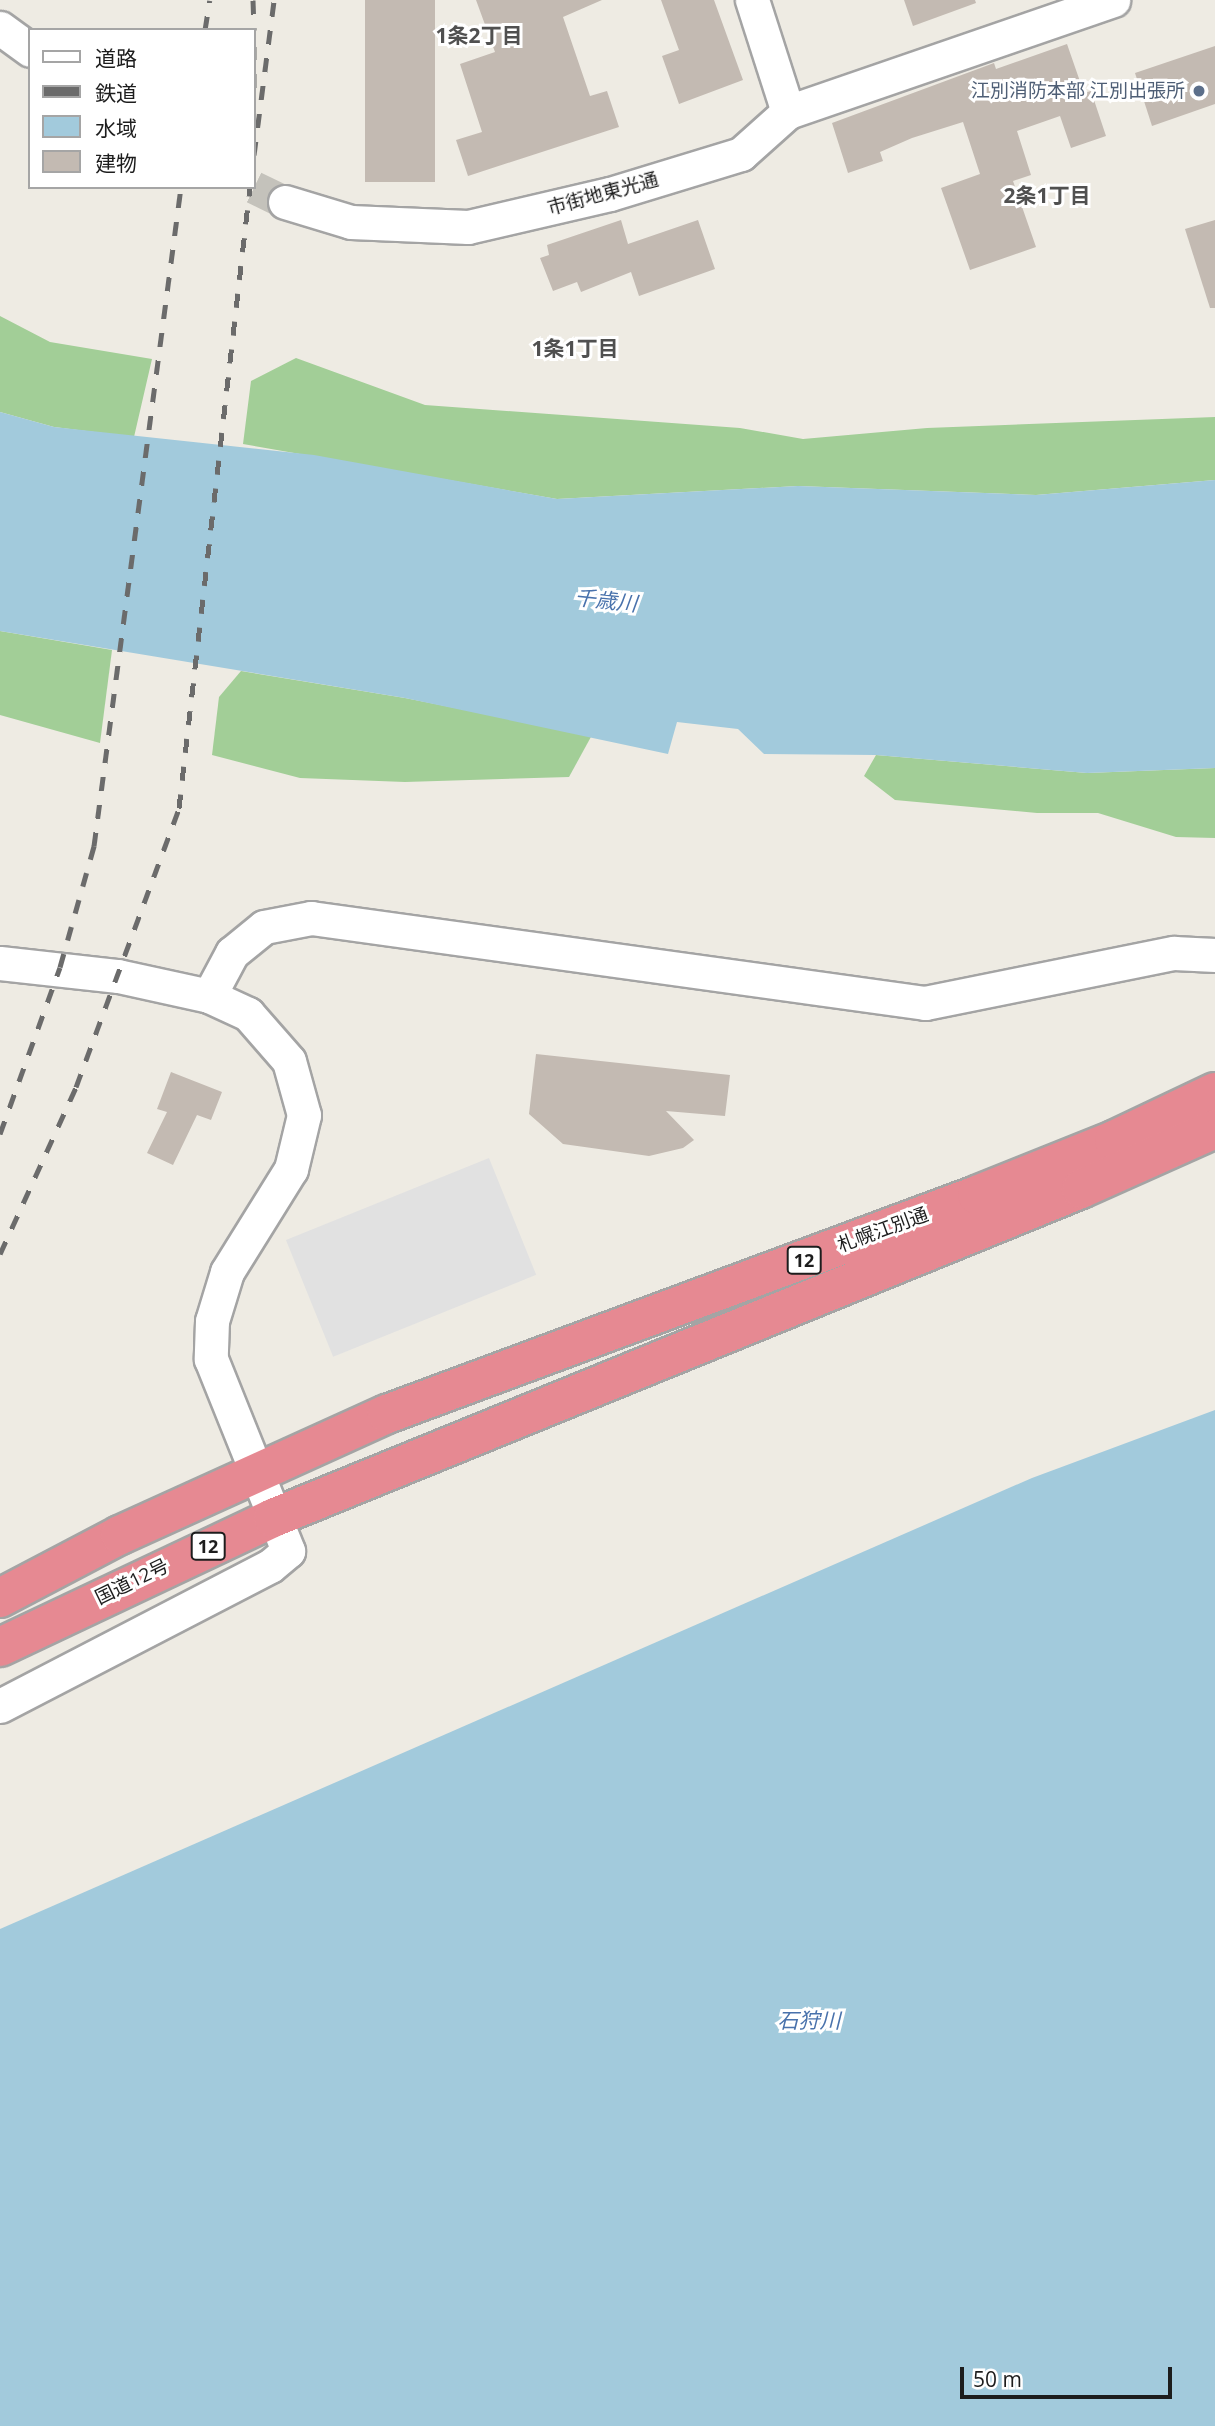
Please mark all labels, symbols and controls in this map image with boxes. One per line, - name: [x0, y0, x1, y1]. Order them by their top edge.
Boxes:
- district label: 1条2丁目: [435, 22, 523, 48]
- legend: [28, 28, 256, 189]
- text: 道路: [95, 44, 137, 72]
- text: 鉄道: [95, 79, 137, 107]
- place label: 江別消防本部 江別出張所: [971, 80, 1185, 102]
- marker: 江別消防本部 江別出張所: [1191, 83, 1207, 99]
- text: 水域: [95, 114, 137, 142]
- text: 建物: [95, 149, 137, 177]
- street label: 市街地東光通: [545, 168, 661, 220]
- district label: 2条1丁目: [1003, 182, 1091, 208]
- district label: 1条1丁目: [531, 335, 619, 361]
- water label: 千歳川: [573, 584, 639, 616]
- street label: 札幌江別通: [834, 1203, 932, 1257]
- road number: 12: [786, 1246, 822, 1274]
- road number: 12: [190, 1532, 226, 1560]
- street label: 国道12号: [92, 1554, 172, 1610]
- water label: 石狩川: [778, 2007, 840, 2033]
- scale bar: [963, 2352, 1175, 2396]
- text: 50 m: [973, 2365, 1022, 2393]

